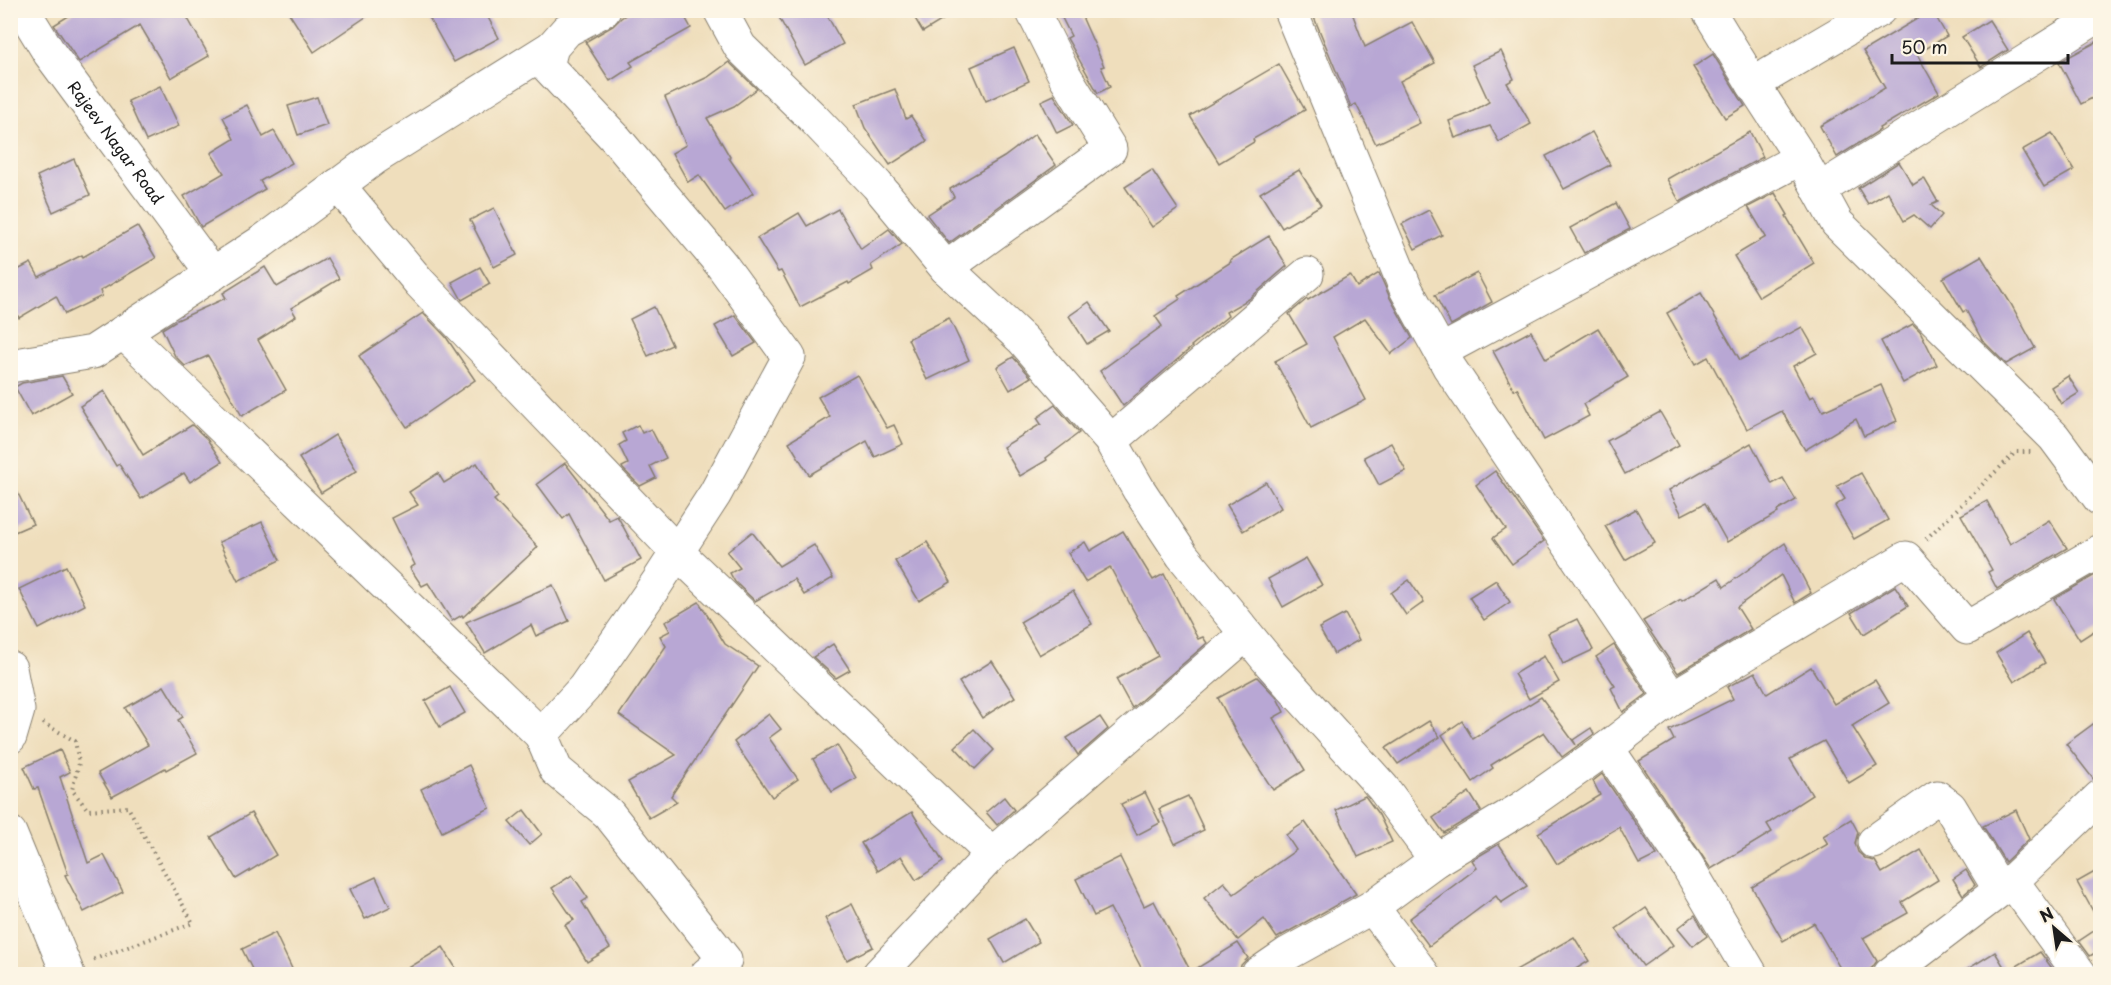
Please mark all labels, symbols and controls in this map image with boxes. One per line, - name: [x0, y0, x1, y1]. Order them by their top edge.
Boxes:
- scale bar: [1892, 27, 2068, 65]
- text: 50 m: [1901, 33, 1948, 60]
- street label: Rajeev Nagar Road: [63, 76, 170, 209]
- north arrow: [2024, 898, 2084, 958]
- text: N: [2035, 900, 2058, 928]

